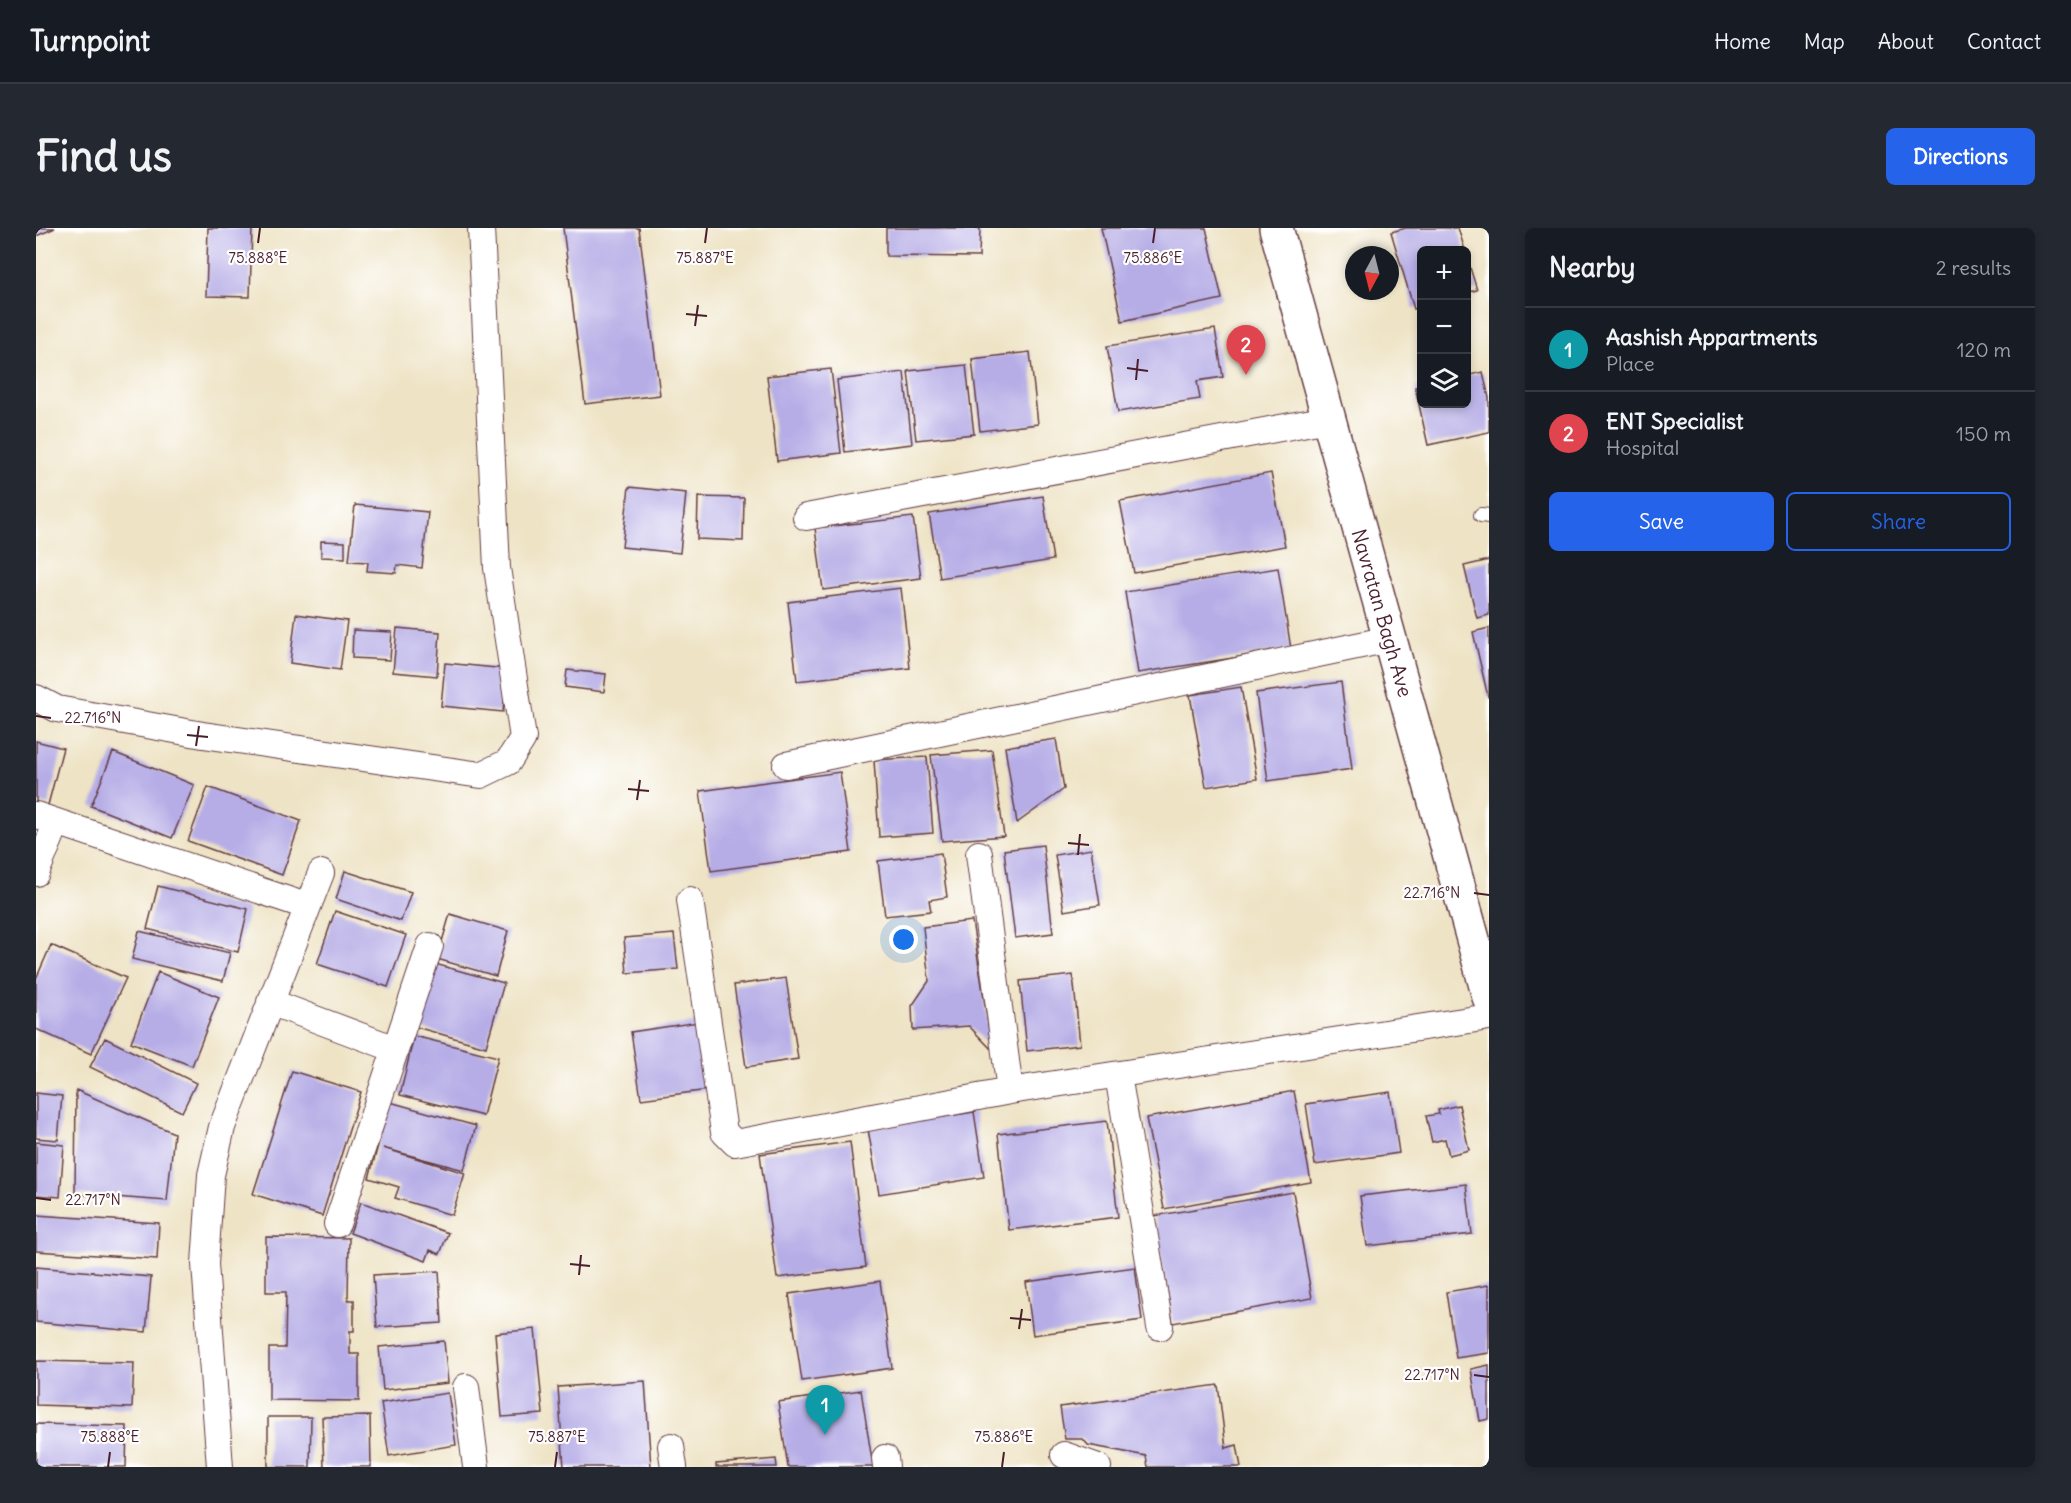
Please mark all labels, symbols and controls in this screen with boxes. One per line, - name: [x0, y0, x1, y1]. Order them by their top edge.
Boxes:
- text: Turnpoint: [30, 23, 150, 59]
- text: Home: [1714, 28, 1771, 55]
- text: Map: [1804, 28, 1845, 55]
- text: About: [1878, 28, 1934, 55]
- text: Contact: [1967, 28, 2041, 55]
- button: Directions: [1886, 128, 2035, 185]
- text: Find us: [36, 130, 172, 182]
- north arrow: [1345, 246, 1399, 300]
- map controls: [1417, 246, 1471, 408]
- button: +: [1417, 246, 1471, 300]
- text: 75.888°E: [229, 248, 288, 267]
- text: 75.887°E: [676, 248, 734, 267]
- text: 75.886°E: [1124, 248, 1183, 267]
- text: Nearby: [1549, 251, 1635, 284]
- text: 2 results: [1936, 255, 2011, 280]
- button: −: [1417, 300, 1471, 354]
- text: Aashish Appartments: [1606, 323, 1818, 351]
- pin: 2: [1226, 326, 1266, 375]
- text: 1: [1565, 337, 1572, 362]
- text: 120 m: [1957, 337, 2011, 362]
- text: Place: [1606, 351, 1654, 376]
- button: layers: [1417, 354, 1471, 408]
- text: ENT Specialist: [1606, 407, 1743, 435]
- text: 2: [1563, 421, 1574, 446]
- text: 150 m: [1956, 421, 2011, 446]
- text: Hospital: [1606, 435, 1679, 460]
- button: Save: [1549, 492, 1774, 551]
- button: Share: [1786, 492, 2011, 551]
- street label: Navratan Bagh Ave: [1347, 526, 1418, 700]
- text: 22.716°N: [65, 708, 121, 727]
- text: 22.716°N: [1404, 883, 1460, 902]
- your location: [889, 925, 918, 954]
- text: 22.717°N: [65, 1190, 121, 1209]
- text: 22.717°N: [1404, 1365, 1460, 1384]
- pin: 1: [806, 1386, 844, 1435]
- text: 75.888°E: [81, 1427, 140, 1446]
- text: 75.887°E: [528, 1427, 586, 1446]
- text: 75.886°E: [975, 1427, 1034, 1446]

